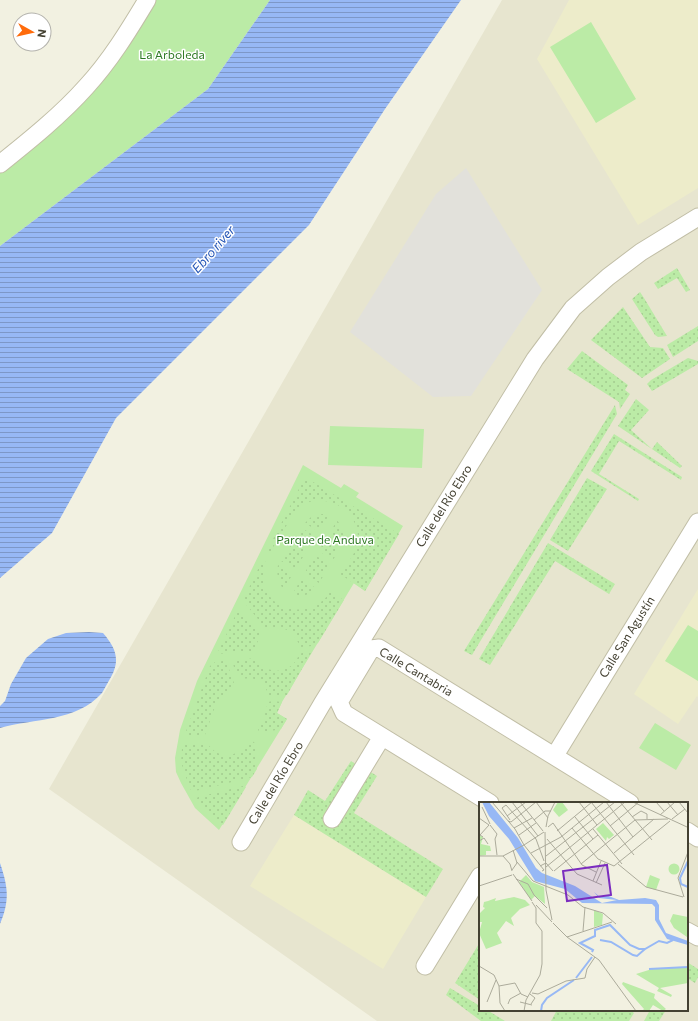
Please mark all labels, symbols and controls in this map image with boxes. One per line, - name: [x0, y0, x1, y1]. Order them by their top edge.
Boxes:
- north arrow: [12, 12, 52, 52]
- text: N: [35, 28, 49, 38]
- park label: La Arboleda: [139, 47, 205, 61]
- water label: Ebro river: [188, 221, 239, 276]
- street label: Calle del Río Ebro: [412, 462, 474, 549]
- park label: Parque de Anduva: [276, 532, 374, 546]
- street label: Calle San Agustín: [596, 593, 657, 680]
- street label: Calle Cantabria: [377, 644, 456, 699]
- street label: Calle del Río Ebro: [245, 738, 305, 827]
- inset map: [479, 802, 688, 1011]

